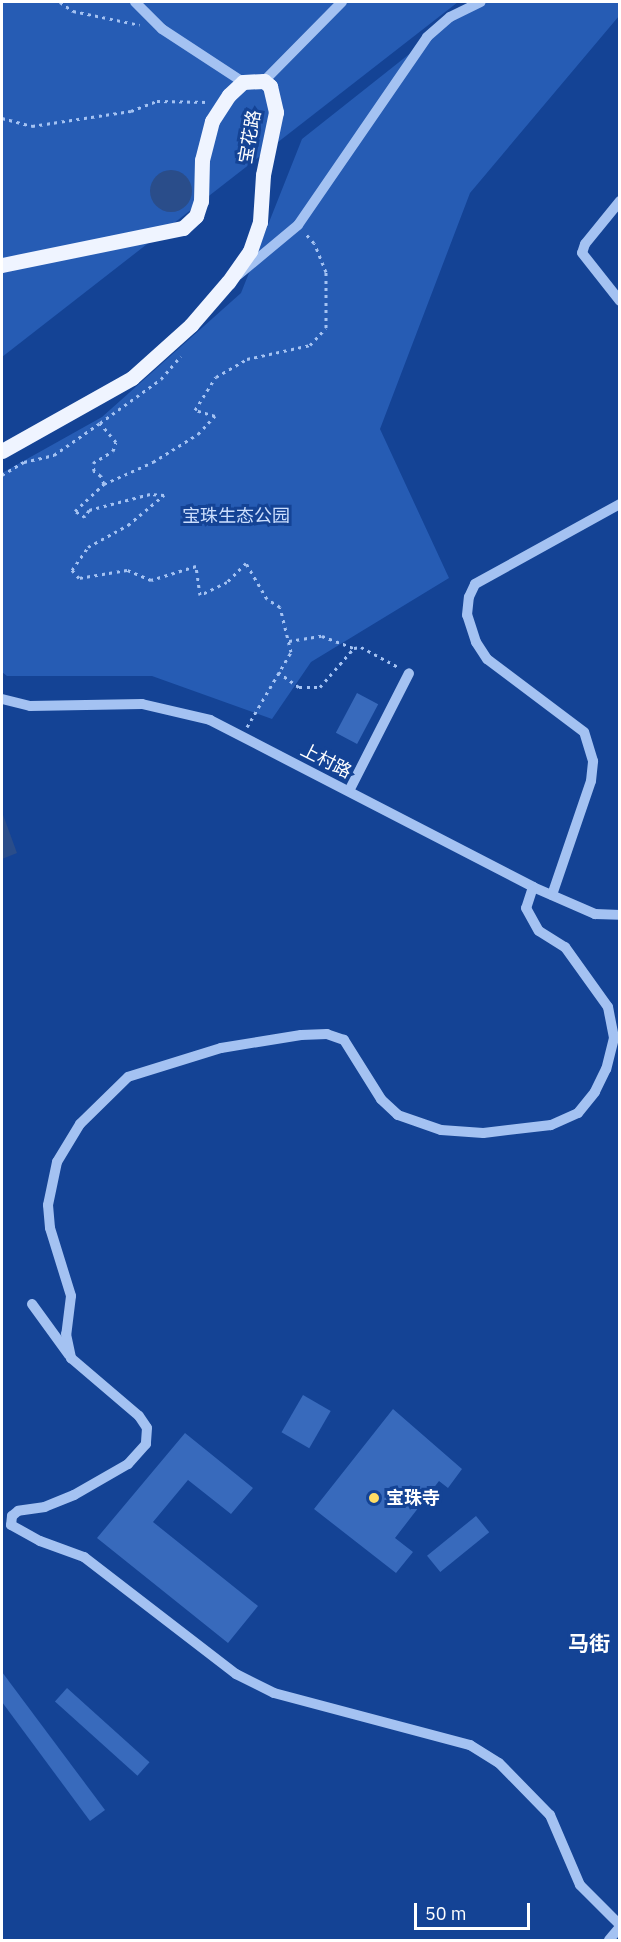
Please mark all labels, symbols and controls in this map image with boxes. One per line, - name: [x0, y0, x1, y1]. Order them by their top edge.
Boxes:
- street label: 宝花路: [235, 109, 265, 165]
- park label: 宝珠生态公园: [182, 505, 290, 527]
- street label: 上村路: [297, 739, 355, 783]
- place label: 宝珠寺: [386, 1487, 440, 1509]
- marker: 宝珠寺: [367, 1491, 381, 1505]
- district label: 马街: [568, 1630, 610, 1656]
- scale bar: [417, 1891, 532, 1929]
- text: 50 m: [425, 1902, 467, 1925]

